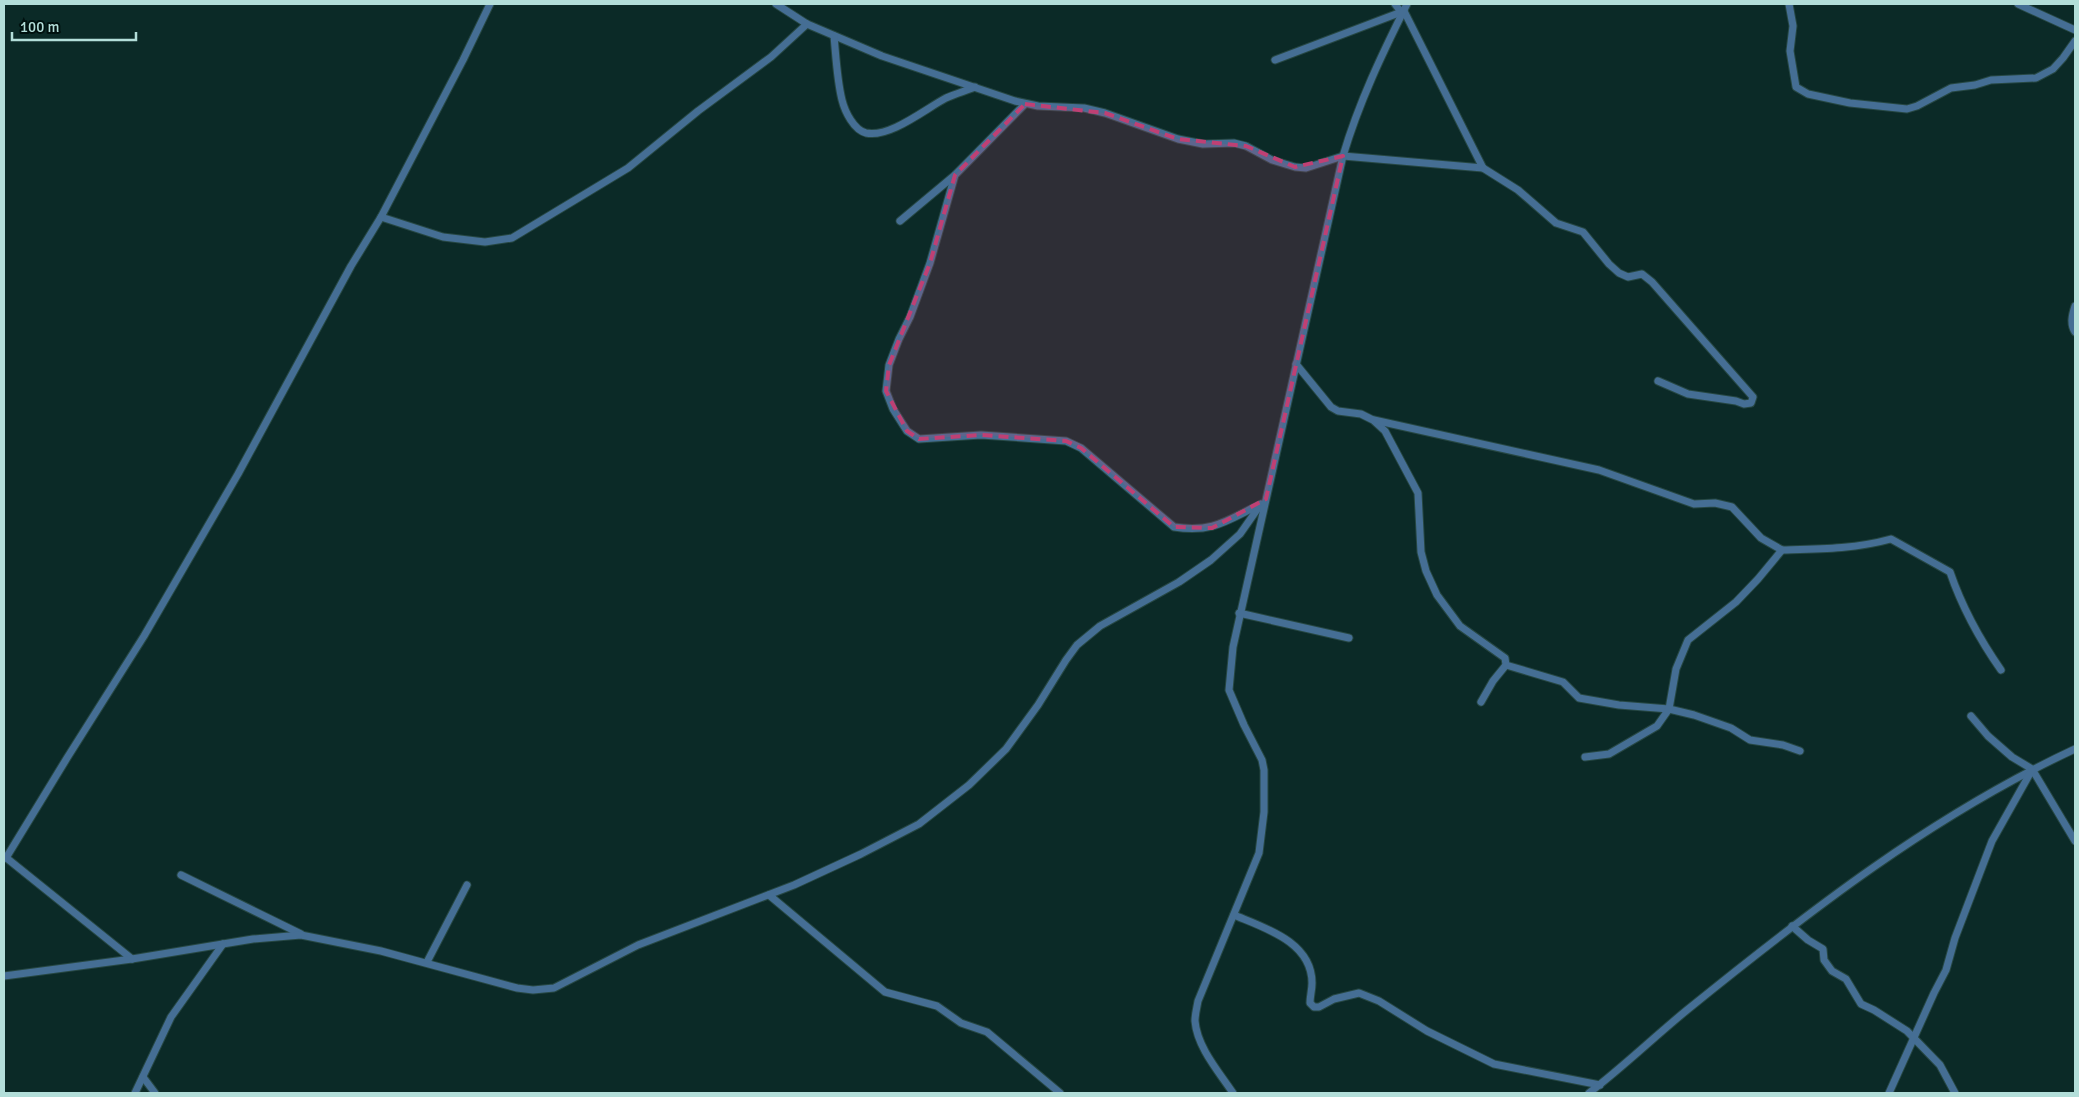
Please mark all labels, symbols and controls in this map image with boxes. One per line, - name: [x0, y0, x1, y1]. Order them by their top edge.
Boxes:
- scale bar: [12, 10, 136, 42]
- text: 100 m: [20, 18, 60, 36]

